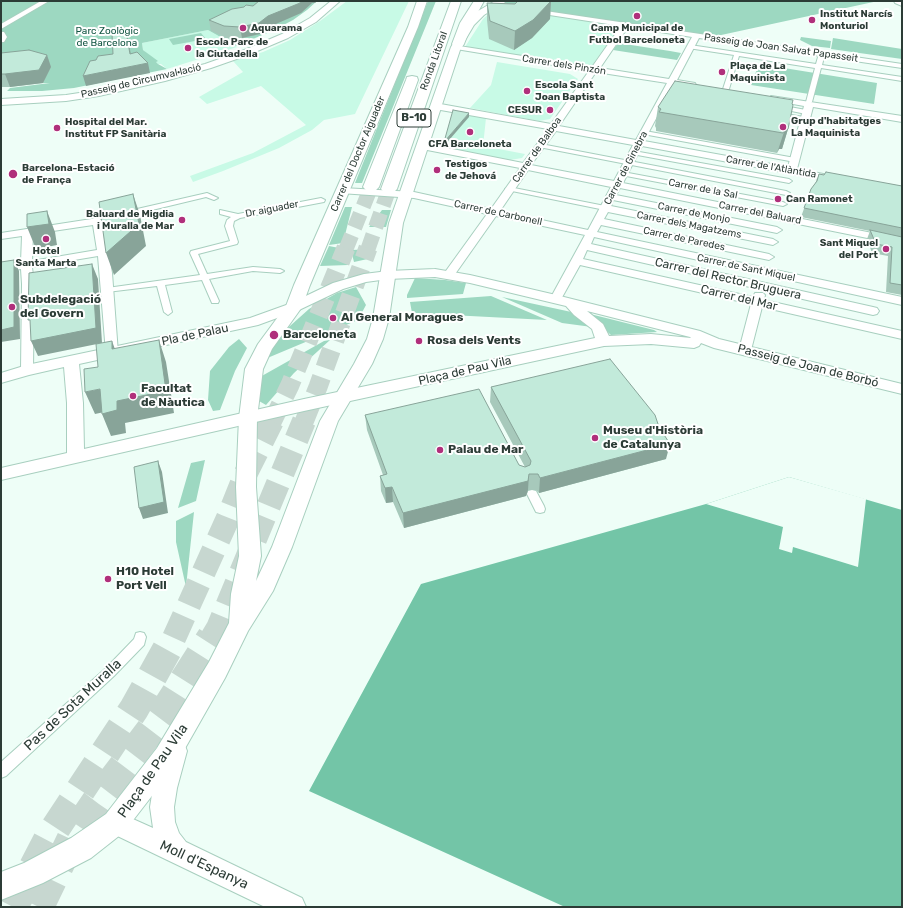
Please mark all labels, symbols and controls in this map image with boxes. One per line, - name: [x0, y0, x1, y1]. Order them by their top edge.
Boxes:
- place label: Institut Narcís Monturiol: [820, 8, 892, 32]
- marker: Camp Municipal de Futbol Barceloneta: [632, 11, 642, 21]
- marker: Institut Narcís Monturiol: [807, 15, 817, 25]
- place label: Aquarama: [251, 22, 302, 34]
- place label: Camp Municipal de Futbol Barceloneta: [589, 22, 685, 46]
- marker: Aquarama: [238, 23, 248, 33]
- park label: Parc Zoològic de Barcelona: [76, 25, 138, 48]
- street label: Ronda Litoral: [418, 30, 450, 92]
- street label: Passeig de Joan Salvat Papasseit: [703, 31, 859, 65]
- place label: Escola Parc de la Ciutadella: [196, 36, 268, 60]
- marker: Escola Parc de la Ciutadella: [183, 43, 193, 53]
- street label: Carrer dels Pinzón: [521, 52, 607, 78]
- place label: Plaça de La Maquinista: [730, 60, 786, 84]
- street label: Passeig de Circumval·lació: [80, 61, 202, 101]
- marker: Plaça de La Maquinista: [717, 67, 727, 77]
- place label: Escola Sant Joan Baptista: [535, 79, 605, 102]
- marker: Escola Sant Joan Baptista: [522, 86, 532, 96]
- street label: Carrer del Doctor Aiguader: [328, 95, 388, 213]
- place label: CESUR: [508, 104, 542, 116]
- marker: CESUR: [545, 105, 555, 115]
- road number: B-10: [397, 109, 431, 127]
- street label: Carrer de Balboa: [510, 115, 564, 185]
- place label: Grup d'habitatges La Maquinista: [791, 115, 881, 138]
- place label: Hospital del Mar. Institut FP Sanitària: [65, 116, 166, 140]
- marker: Grup d'habitatges La Maquinista: [778, 122, 788, 132]
- marker: Hospital del Mar. Institut FP Sanitària: [52, 123, 62, 133]
- marker: CFA Barceloneta: [465, 127, 475, 137]
- street label: Carrer de Ginebra: [602, 129, 650, 207]
- place label: CFA Barceloneta: [428, 138, 512, 150]
- street label: Carrer de l'Atlàntida: [725, 153, 817, 181]
- place label: Testigos de Jehová: [445, 158, 496, 182]
- place label: Barcelona-Estació de França: [22, 162, 115, 186]
- marker: Testigos de Jehová: [432, 165, 442, 175]
- marker: Barcelona-Estació de França: [7, 168, 19, 180]
- street label: Carrer de la Sal: [667, 176, 739, 202]
- place label: Can Ramonet: [786, 193, 853, 205]
- marker: Can Ramonet: [773, 194, 783, 204]
- street label: Dr aiguader: [244, 198, 300, 220]
- street label: Carrer de Carbonell: [453, 198, 543, 228]
- street label: Carrer del Baluard: [718, 199, 802, 227]
- street label: Carrer de Monjo: [657, 200, 731, 226]
- place label: Baluard de Migdia i Muralla de Mar: [86, 208, 174, 232]
- street label: Carrer dels Magatzems: [636, 209, 742, 241]
- marker: Baluard de Migdia i Muralla de Mar: [177, 215, 187, 225]
- street label: Carrer de Paredes: [642, 224, 726, 254]
- marker: Hotel Santa Marta: [41, 234, 51, 244]
- place label: Sant Miquel del Port: [820, 237, 878, 260]
- marker: Sant Miquel del Port: [881, 244, 891, 254]
- place label: Hotel Santa Marta: [16, 245, 76, 268]
- street label: Carrer de Sant Miquel: [696, 252, 796, 284]
- street label: Carrer del Rector Bruguera: [653, 255, 803, 303]
- street label: Carrer del Mar: [699, 282, 779, 314]
- place label: Subdelegació del Govern: [20, 293, 101, 321]
- marker: Subdelegació del Govern: [7, 302, 17, 312]
- place label: Al General Moragues: [341, 311, 463, 325]
- marker: Al General Moragues: [328, 313, 338, 323]
- street label: Pla de Palau: [160, 321, 230, 349]
- place label: Barceloneta: [283, 328, 356, 342]
- marker: Barceloneta: [268, 329, 280, 341]
- place label: Rosa dels Vents: [427, 334, 521, 348]
- marker: Rosa dels Vents: [414, 336, 424, 346]
- street label: Passeig de Joan de Borbó: [736, 342, 880, 390]
- street label: Plaça de Pau Vila: [417, 353, 513, 389]
- place label: Facultat de Nàutica: [141, 382, 205, 410]
- marker: Facultat de Nàutica: [128, 391, 138, 401]
- place label: Museu d'Història de Catalunya: [603, 424, 703, 452]
- marker: Museu d'Història de Catalunya: [590, 433, 600, 443]
- place label: Palau de Mar: [448, 443, 524, 457]
- marker: Palau de Mar: [435, 445, 445, 455]
- place label: H10 Hotel Port Vell: [116, 565, 174, 593]
- marker: H10 Hotel Port Vell: [103, 574, 113, 584]
- street label: Pas de Sota Muralla: [21, 656, 125, 754]
- street label: Plaça de Pau Vila: [114, 721, 192, 821]
- street label: Moll d'Espanya: [157, 837, 251, 893]

